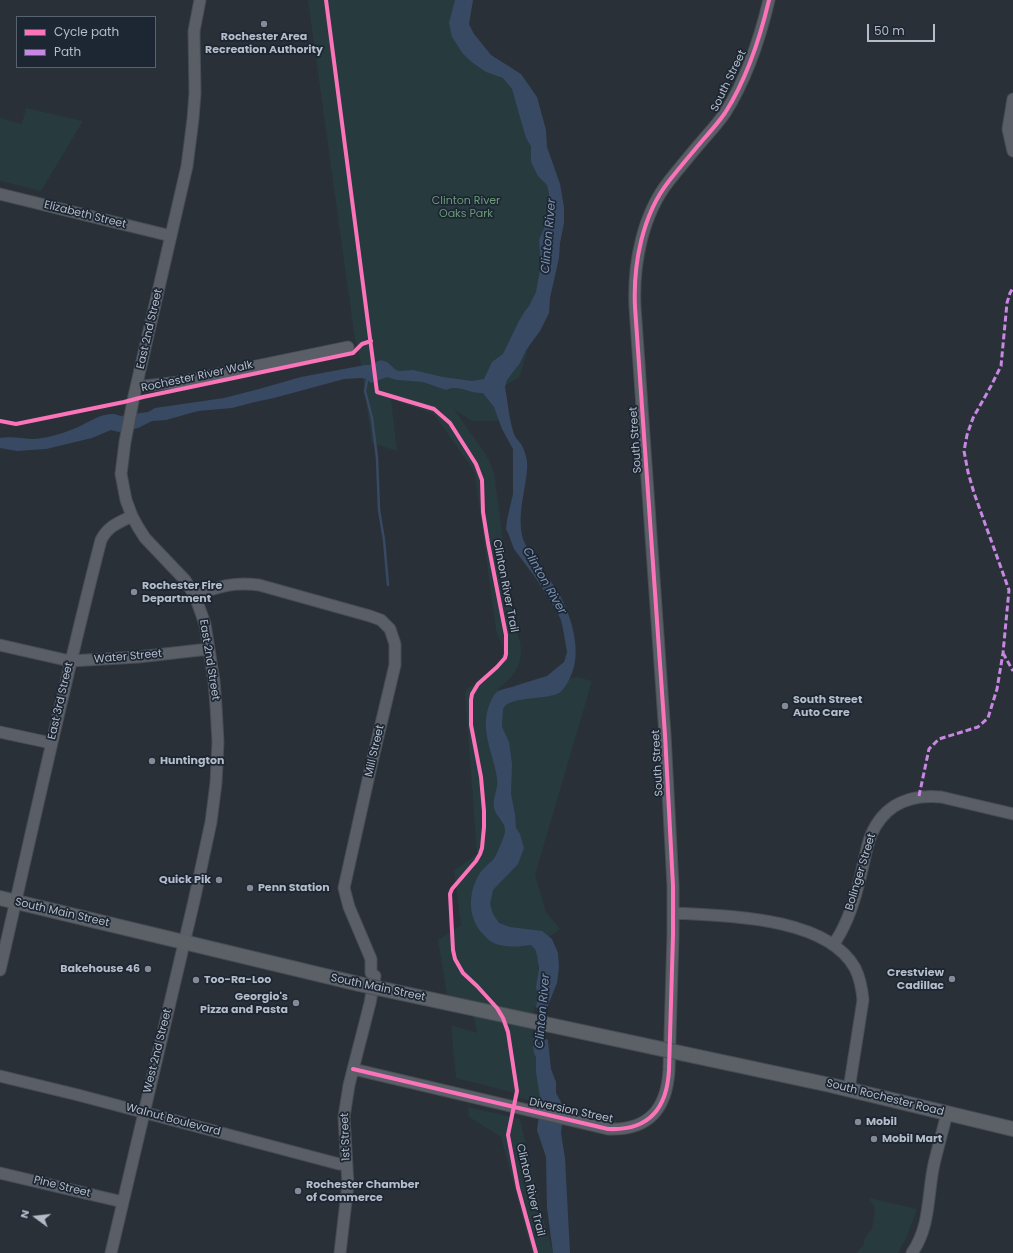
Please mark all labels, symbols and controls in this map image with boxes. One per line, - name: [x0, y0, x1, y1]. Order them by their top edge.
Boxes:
- legend: [16, 16, 156, 68]
- scale bar: [869, 16, 937, 42]
- marker: Rochester Area Recreation Authority: [259, 19, 269, 29]
- text: 50 m: [874, 22, 905, 39]
- text: Cycle path: [54, 23, 119, 40]
- place label: Rochester Area Recreation Authority: [205, 30, 323, 56]
- text: Path: [54, 43, 81, 60]
- street label: South Street: [708, 48, 750, 114]
- park label: Clinton River Oaks Park: [432, 194, 500, 220]
- street label: Elizabeth Street: [43, 198, 127, 232]
- water label: Clinton River: [539, 198, 559, 274]
- street label: East 2nd Street: [134, 288, 166, 370]
- street label: Rochester River Walk: [140, 359, 254, 395]
- street label: South Street: [627, 406, 645, 474]
- street label: Clinton River Trail: [490, 538, 520, 634]
- water label: Clinton River: [519, 545, 569, 617]
- place label: Rochester Fire Department: [142, 579, 222, 605]
- marker: Rochester Fire Department: [129, 587, 139, 597]
- street label: East 2nd Street: [196, 619, 222, 701]
- street label: Water Street: [93, 647, 163, 667]
- street label: East 3rd Street: [46, 661, 76, 741]
- place label: South Street Auto Care: [793, 693, 862, 719]
- marker: South Street Auto Care: [780, 701, 790, 711]
- street label: Mill Street: [363, 724, 387, 778]
- street label: South Street: [650, 729, 666, 797]
- place label: Huntington: [160, 754, 224, 768]
- marker: Huntington: [147, 756, 157, 766]
- street label: Bolinger Street: [843, 832, 879, 912]
- place label: Quick Pik: [159, 873, 211, 887]
- marker: Quick Pik: [214, 875, 224, 885]
- place label: Penn Station: [258, 881, 330, 895]
- marker: Penn Station: [245, 883, 255, 893]
- street label: South Main Street: [14, 896, 110, 930]
- place label: Bakehouse 46: [60, 962, 140, 976]
- marker: Bakehouse 46: [143, 964, 153, 974]
- place label: Crestview Cadillac: [887, 966, 944, 992]
- street label: South Main Street: [330, 972, 426, 1004]
- place label: Too-Ra-Loo: [204, 973, 271, 987]
- water label: Clinton River: [533, 973, 553, 1049]
- marker: Crestview Cadillac: [947, 974, 957, 984]
- marker: Too-Ra-Loo: [191, 975, 201, 985]
- place label: Georgio's Pizza and Pasta: [200, 990, 288, 1016]
- marker: Georgio's Pizza and Pasta: [291, 998, 301, 1008]
- street label: West 2nd Street: [141, 1008, 175, 1094]
- street label: South Rochester Road: [825, 1077, 945, 1119]
- street label: Diversion Street: [528, 1096, 614, 1126]
- street label: Walnut Boulevard: [124, 1101, 222, 1139]
- street label: 1st Street: [339, 1113, 353, 1161]
- place label: Mobil: [866, 1115, 897, 1129]
- marker: Mobil: [853, 1117, 863, 1127]
- place label: Mobil Mart: [882, 1132, 942, 1146]
- marker: Mobil Mart: [869, 1134, 879, 1144]
- street label: Clinton River Trail: [513, 1143, 547, 1237]
- street label: Pine Street: [32, 1174, 92, 1200]
- place label: Rochester Chamber of Commerce: [306, 1178, 419, 1204]
- marker: Rochester Chamber of Commerce: [293, 1186, 303, 1196]
- north arrow: [16, 1197, 56, 1237]
- text: N: [16, 1208, 33, 1220]

